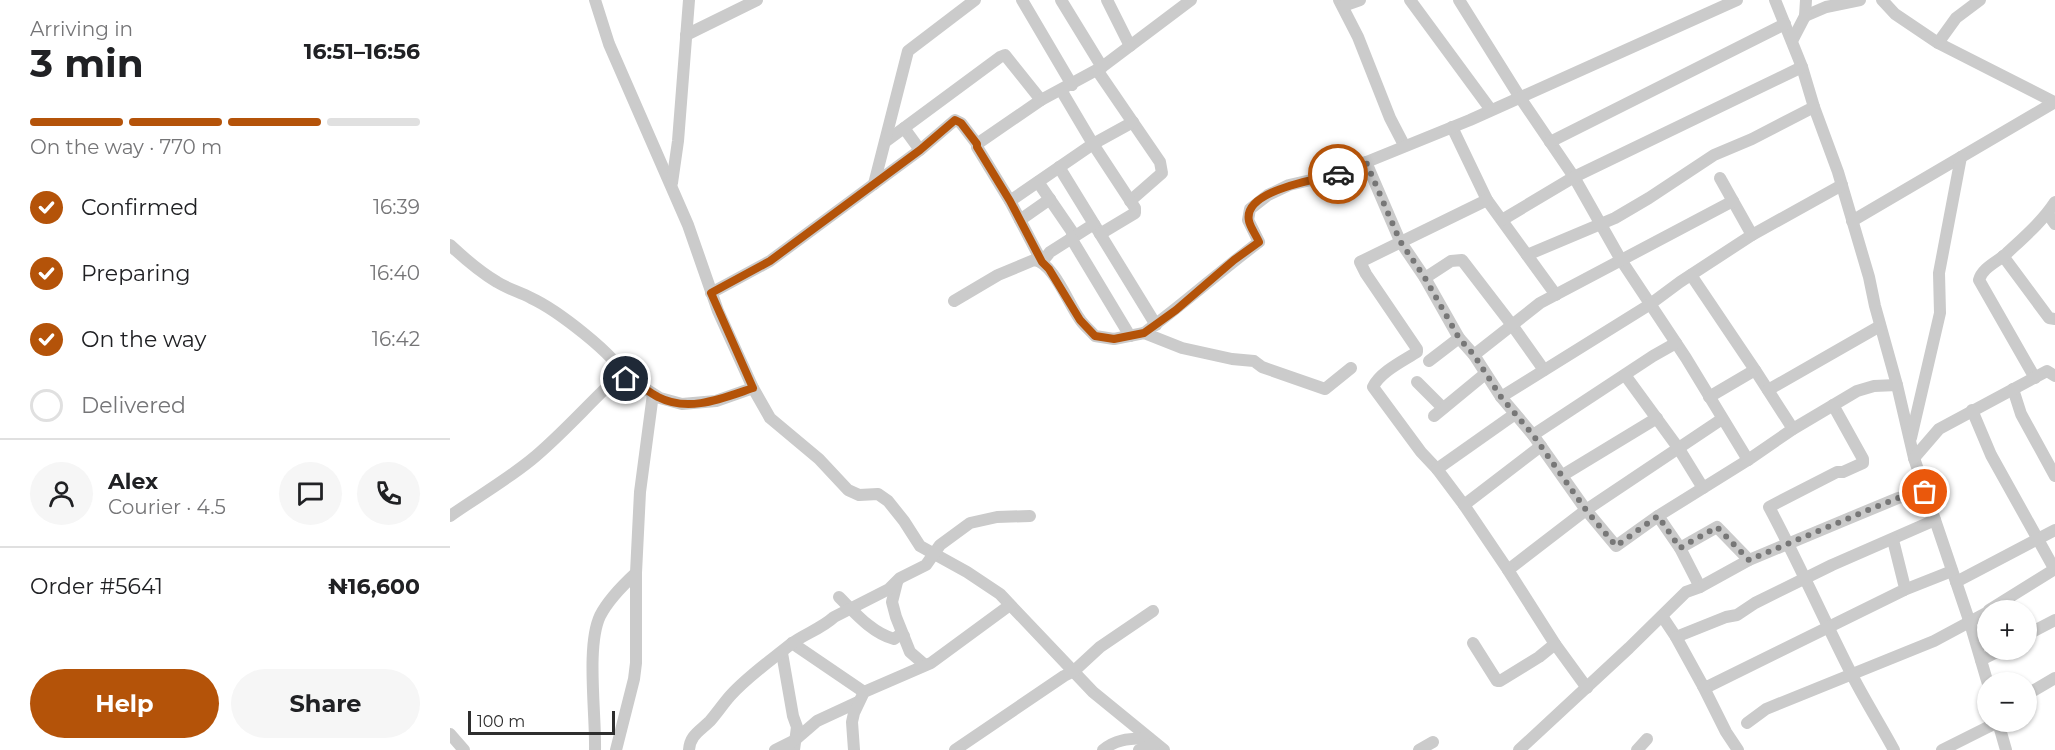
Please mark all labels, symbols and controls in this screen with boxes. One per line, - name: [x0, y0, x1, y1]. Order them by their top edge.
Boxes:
- text: Arriving in: [30, 17, 133, 41]
- text: 16:51–16:56: [304, 38, 420, 65]
- text: 3 min: [30, 39, 144, 87]
- text: On the way · 770 m: [30, 135, 222, 159]
- courier: [1308, 144, 1368, 204]
- icon: car: [1322, 158, 1355, 191]
- icon: check: [30, 191, 63, 224]
- text: Confirmed: [81, 194, 198, 221]
- text: 16:39: [373, 195, 420, 219]
- icon: check: [30, 257, 63, 290]
- text: Preparing: [81, 260, 190, 287]
- text: 16:40: [370, 261, 420, 285]
- icon: check: [30, 323, 63, 356]
- text: On the way: [81, 326, 206, 353]
- text: 16:42: [372, 327, 420, 351]
- pin: [600, 353, 651, 404]
- icon: home: [609, 362, 642, 395]
- text: Delivered: [81, 392, 186, 419]
- button: person: [30, 462, 93, 525]
- button: chat: [279, 462, 342, 525]
- button: phone: [357, 462, 420, 525]
- pin: [1899, 466, 1950, 517]
- text: Alex: [108, 468, 158, 495]
- icon: bag: [1908, 475, 1941, 508]
- text: Courier · 4.5: [108, 495, 226, 519]
- text: Order #5641: [30, 573, 163, 600]
- text: ₦16,600: [328, 573, 420, 600]
- map controls: [1977, 600, 2037, 732]
- button: +: [1977, 600, 2037, 660]
- button: Help: [30, 669, 219, 738]
- button: Share: [231, 669, 420, 738]
- button: −: [1977, 672, 2037, 732]
- scale bar: [468, 708, 615, 736]
- text: 100 m: [477, 712, 525, 731]

